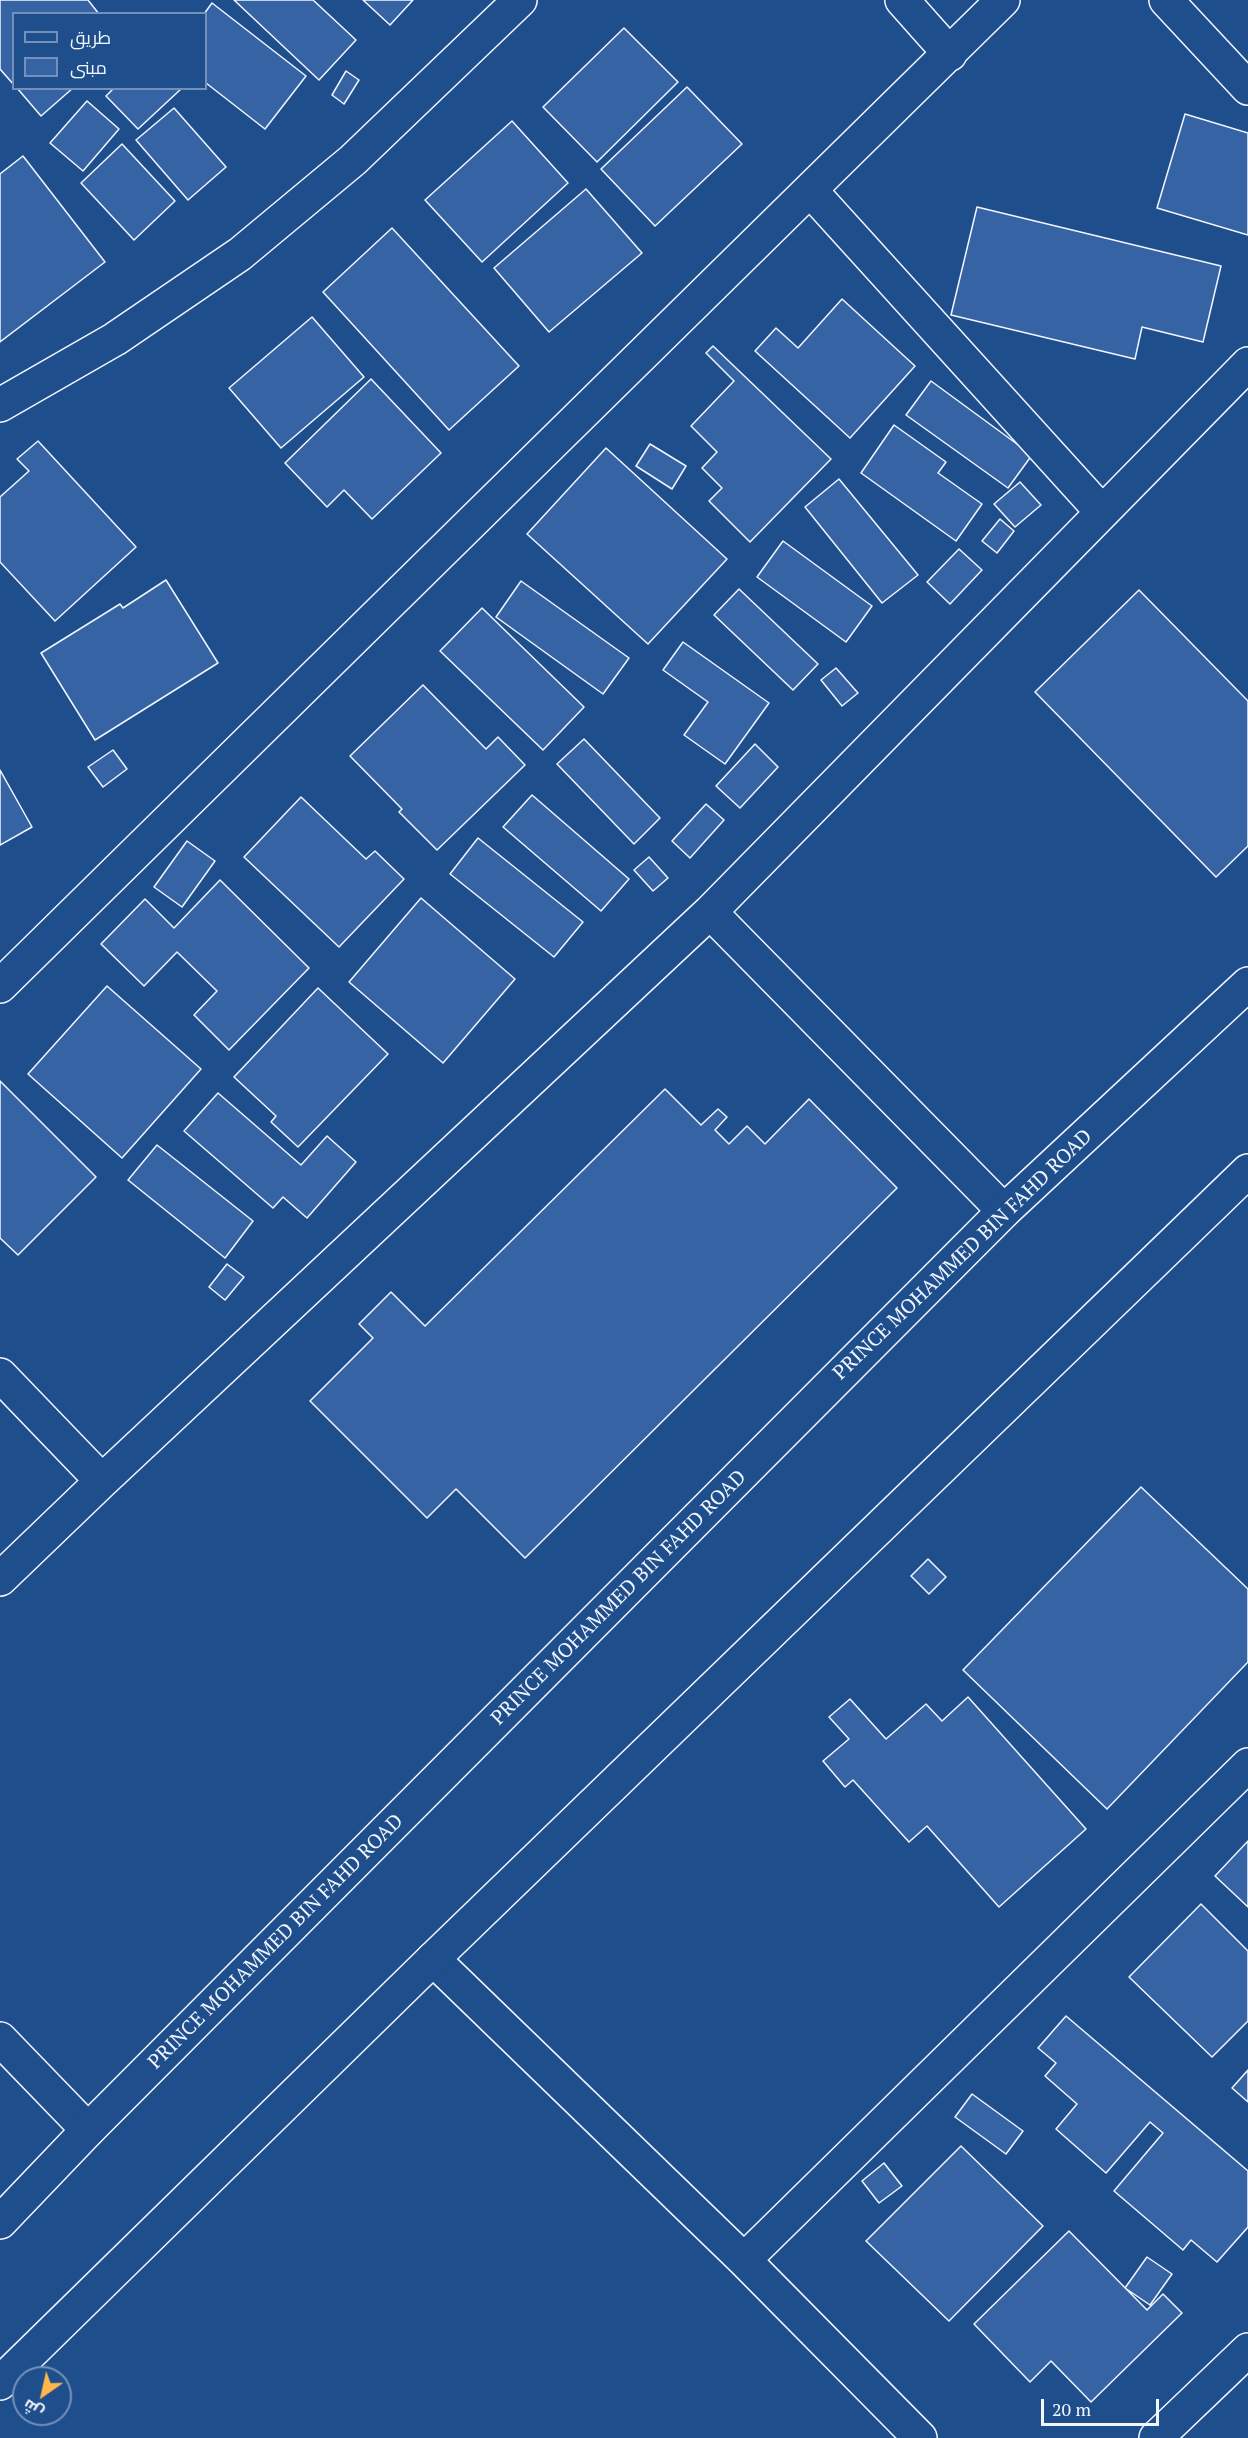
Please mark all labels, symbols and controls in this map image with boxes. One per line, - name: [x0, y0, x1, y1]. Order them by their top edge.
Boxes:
- legend: [12, 12, 207, 90]
- text: طريق: [70, 25, 111, 49]
- text: مبنى: [70, 55, 107, 79]
- street label: PRINCE MOHAMMED BIN FAHD ROAD: [829, 1125, 1097, 1385]
- street label: PRINCE MOHAMMED BIN FAHD ROAD: [487, 1466, 751, 1730]
- street label: PRINCE MOHAMMED BIN FAHD ROAD: [144, 1810, 408, 2074]
- north arrow: [12, 2366, 72, 2426]
- scale bar: [1044, 2387, 1162, 2425]
- text: ش: [18, 2394, 48, 2424]
- text: 20 m: [1052, 2397, 1091, 2421]

